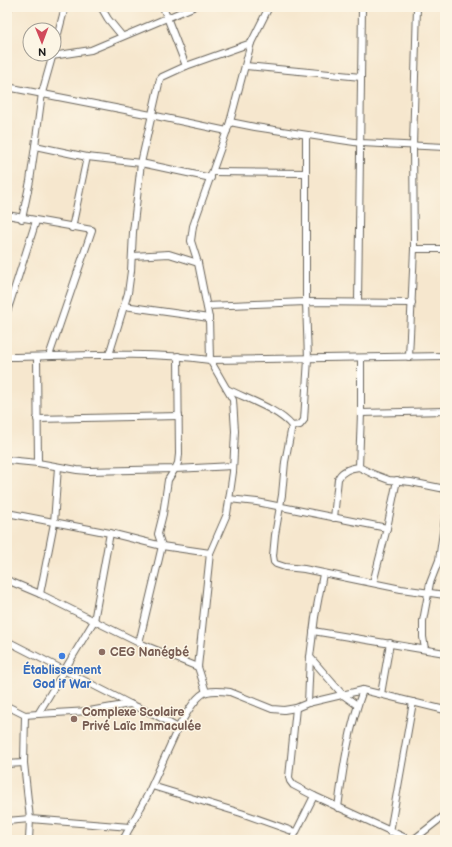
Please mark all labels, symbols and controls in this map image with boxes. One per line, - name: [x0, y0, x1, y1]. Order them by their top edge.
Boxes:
- north arrow: [22, 22, 62, 62]
- text: N: [38, 45, 46, 58]
- place label: CEG Nanégbé: [110, 645, 189, 660]
- marker: CEG Nanégbé: [97, 647, 107, 657]
- marker: Établissement God if War: [57, 651, 67, 661]
- place label: Établissement God if War: [23, 661, 101, 692]
- place label: Complexe Scolaire Privé Laïc Immaculée: [82, 705, 201, 734]
- marker: Complexe Scolaire Privé Laïc Immaculée: [69, 714, 79, 724]

